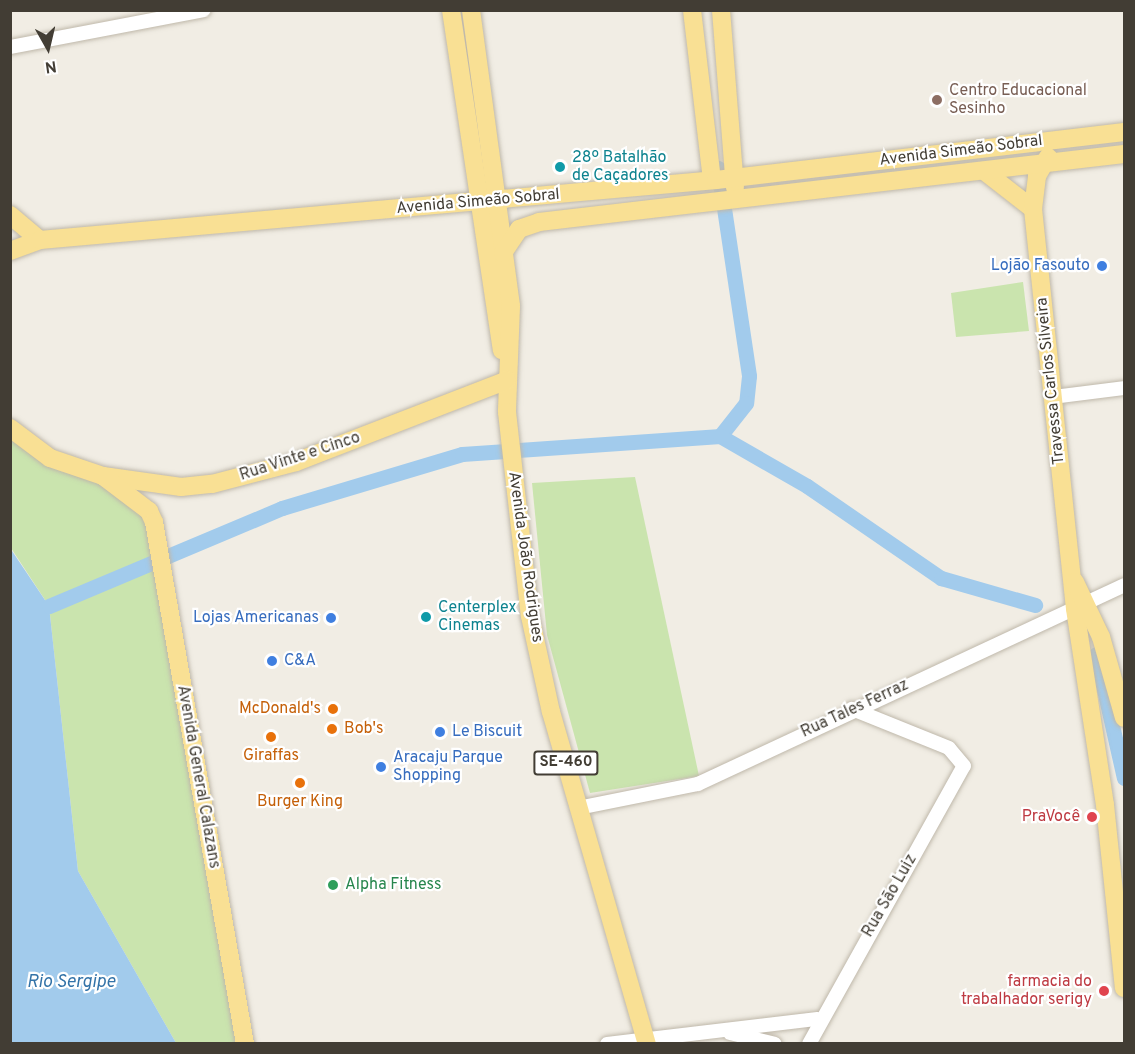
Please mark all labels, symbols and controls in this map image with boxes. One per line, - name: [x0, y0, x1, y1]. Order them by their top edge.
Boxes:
- north arrow: [18, 18, 78, 78]
- text: N: [43, 55, 58, 77]
- place label: Centro Educacional Sesinho: [949, 81, 1087, 119]
- marker: Centro Educacional Sesinho: [930, 93, 944, 107]
- street label: Avenida Simeão Sobral: [878, 131, 1044, 171]
- place label: 28º Batalhão de Caçadores: [572, 148, 668, 186]
- marker: 28º Batalhão de Caçadores: [553, 160, 567, 174]
- street label: Avenida Simeão Sobral: [396, 185, 560, 219]
- place label: Lojão Fasouto: [991, 256, 1090, 276]
- marker: Lojão Fasouto: [1095, 259, 1109, 273]
- street label: Travessa Carlos Silveira: [1033, 296, 1069, 466]
- street label: Rua Vinte e Cinco: [237, 428, 363, 486]
- street label: Avenida João Rodrigues: [503, 470, 547, 644]
- place label: Centerplex Cinemas: [438, 598, 516, 636]
- place label: Lojas Americanas: [192, 608, 319, 628]
- marker: Centerplex Cinemas: [419, 610, 433, 624]
- marker: Lojas Americanas: [324, 611, 338, 625]
- place label: C&A: [284, 651, 316, 671]
- marker: C&A: [265, 654, 279, 668]
- street label: Rua Tales Ferraz: [798, 676, 912, 742]
- street label: Avenida General Calazans: [172, 684, 224, 870]
- place label: McDonald's: [239, 699, 321, 719]
- marker: McDonald's: [326, 702, 340, 716]
- place label: Bob's: [344, 719, 383, 739]
- marker: Bob's: [325, 722, 339, 736]
- place label: Le Biscuit: [452, 722, 522, 742]
- marker: Le Biscuit: [433, 725, 447, 739]
- marker: Giraffas: [264, 730, 278, 744]
- place label: Giraffas: [243, 746, 299, 766]
- place label: Aracaju Parque Shopping: [393, 748, 503, 786]
- road number: SE-460: [533, 751, 599, 775]
- marker: Aracaju Parque Shopping: [374, 760, 388, 774]
- marker: Burger King: [293, 776, 307, 790]
- place label: Burger King: [257, 792, 343, 812]
- place label: PraVocê: [1022, 807, 1080, 827]
- marker: PraVocê: [1085, 810, 1099, 824]
- street label: Rua São Luiz: [859, 851, 921, 941]
- place label: Alpha Fitness: [345, 875, 442, 895]
- marker: Alpha Fitness: [326, 878, 340, 892]
- water label: Rio Sergipe: [27, 972, 115, 994]
- place label: farmacia do trabalhador serigy: [961, 972, 1092, 1010]
- marker: farmacia do trabalhador serigy: [1097, 984, 1111, 998]

